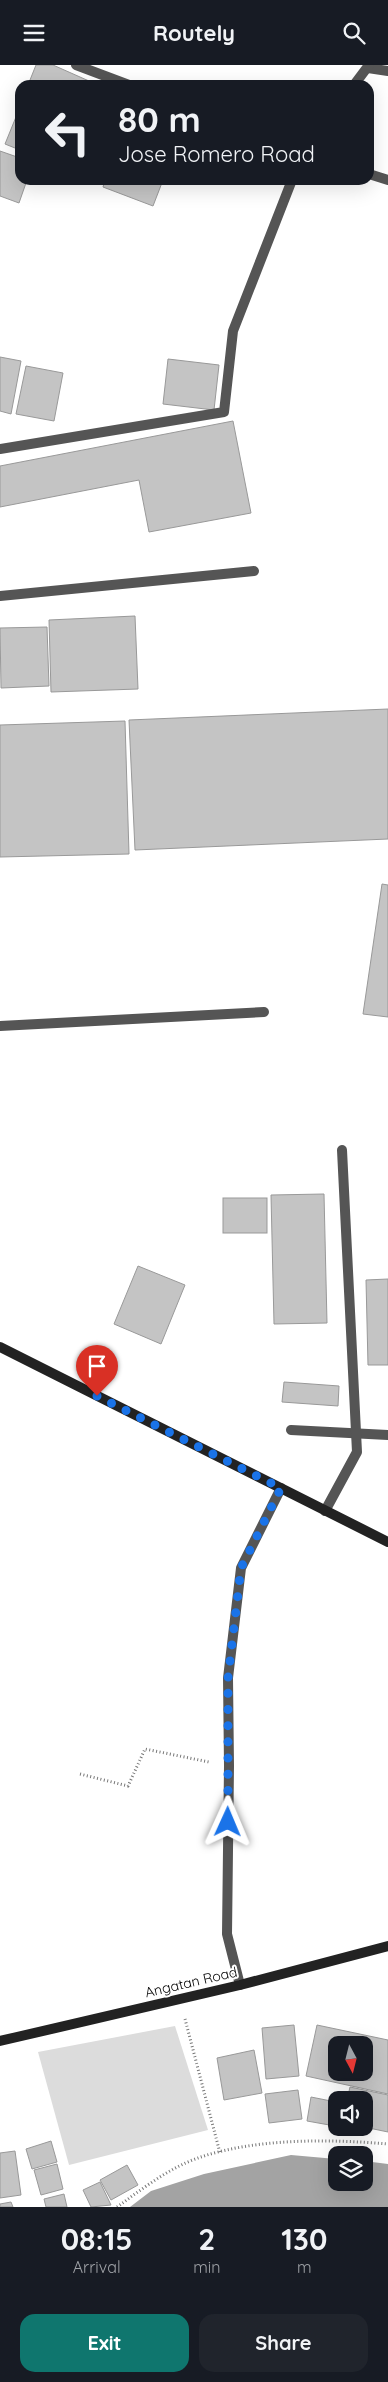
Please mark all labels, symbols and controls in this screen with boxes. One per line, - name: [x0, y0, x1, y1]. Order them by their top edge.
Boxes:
- icon: menu: [20, 19, 48, 47]
- text: Routely: [153, 19, 235, 47]
- icon: search: [340, 19, 368, 47]
- text: 80 m: [118, 97, 201, 141]
- icon: left: [35, 100, 100, 165]
- text: Jose Romero Road: [118, 140, 315, 168]
- pin: [76, 1345, 118, 1396]
- icon: arrive: [83, 1352, 111, 1380]
- position arrow: [201, 1795, 253, 1847]
- street label: Angatan Road: [143, 1963, 239, 2001]
- north arrow: [328, 2036, 372, 2081]
- map controls: [328, 2036, 373, 2191]
- button: sound: [328, 2091, 373, 2136]
- button: layers: [328, 2146, 373, 2191]
- text: 08:15: [61, 2220, 133, 2258]
- text: 2: [198, 2220, 215, 2258]
- text: 130: [281, 2220, 327, 2258]
- text: Arrival: [73, 2257, 121, 2277]
- text: min: [193, 2257, 221, 2277]
- text: m: [297, 2257, 312, 2277]
- button: Exit: [20, 2314, 189, 2372]
- button: Share: [199, 2314, 368, 2372]

